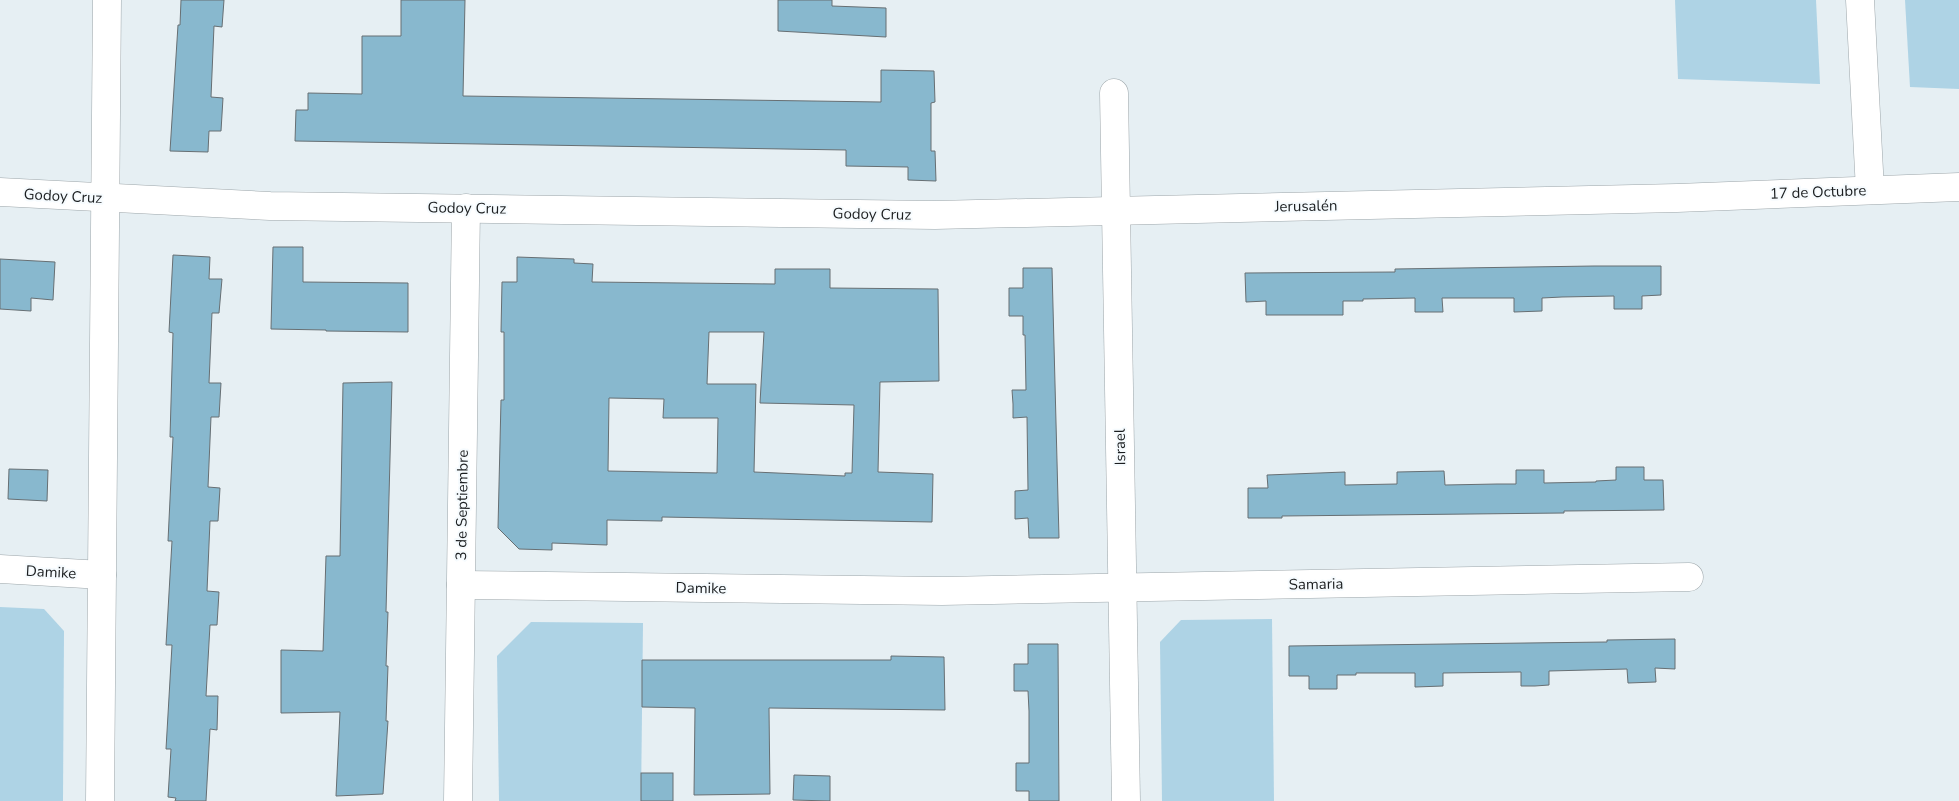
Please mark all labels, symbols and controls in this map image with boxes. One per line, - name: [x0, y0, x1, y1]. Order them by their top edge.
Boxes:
- street label: 17 de Octubre: [1769, 180, 1867, 204]
- street label: Godoy Cruz: [23, 184, 103, 208]
- street label: Jerusalén: [1274, 195, 1337, 217]
- street label: Godoy Cruz: [428, 197, 507, 219]
- street label: Godoy Cruz: [833, 203, 912, 225]
- street label: Israel: [1110, 428, 1130, 466]
- street label: 3 de Septiembre: [451, 449, 473, 561]
- street label: Damike: [25, 561, 77, 583]
- street label: Samaria: [1288, 574, 1344, 594]
- street label: Damike: [675, 578, 727, 598]

